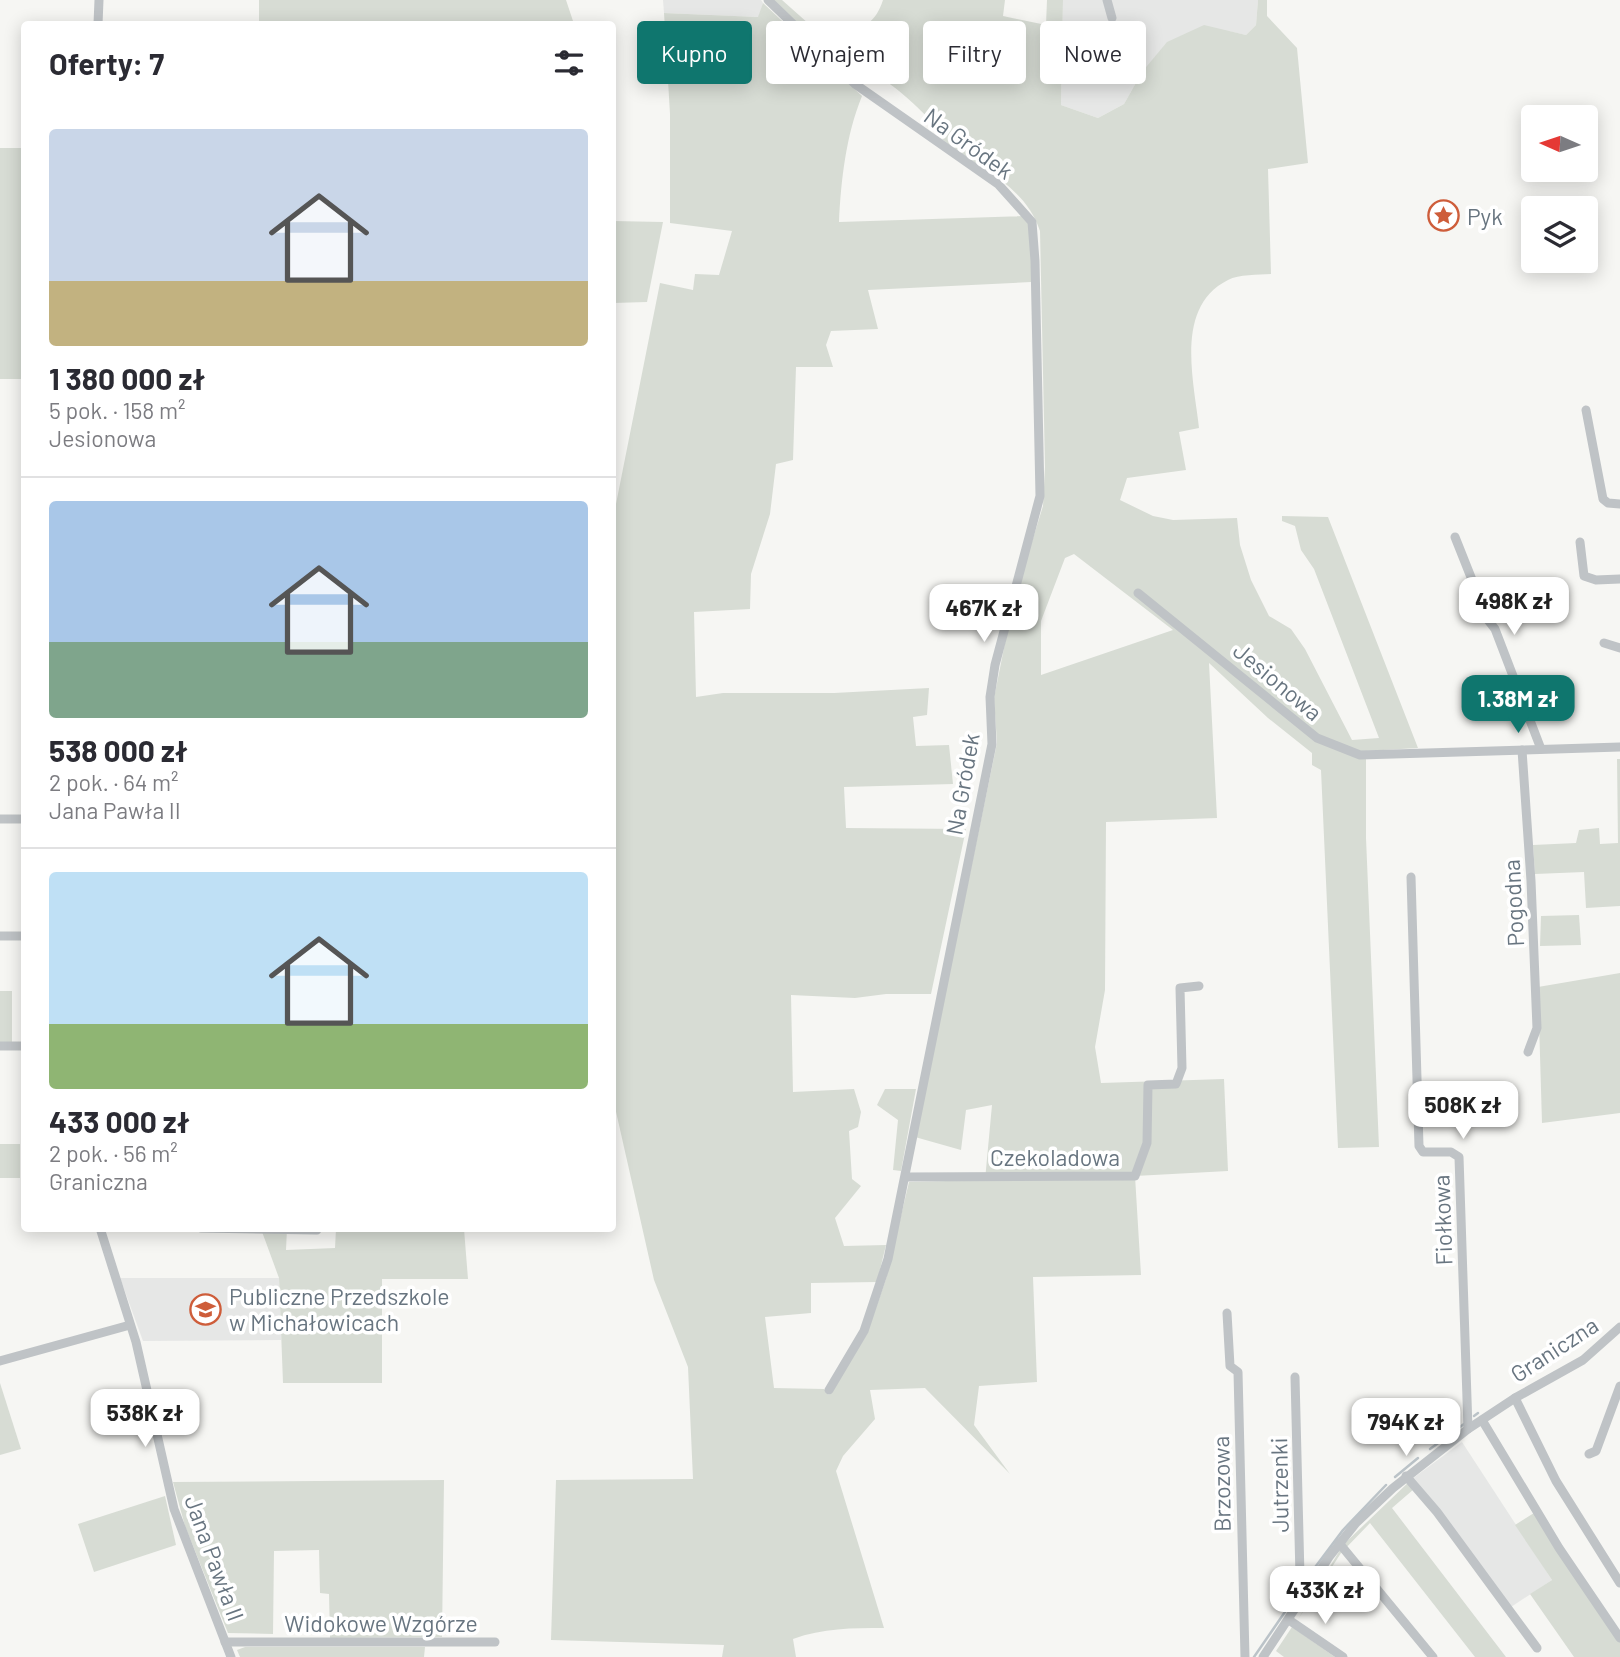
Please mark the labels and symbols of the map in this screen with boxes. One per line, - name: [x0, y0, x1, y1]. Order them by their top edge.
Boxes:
- street label: Na Gródek: [919, 101, 1019, 185]
- north arrow: [1521, 105, 1598, 182]
- place icon: Pyk: [1427, 199, 1461, 233]
- place label: Pyk: [1467, 202, 1503, 230]
- pin: 498K zł: [1449, 578, 1579, 637]
- pin: 467K zł: [919, 584, 1049, 644]
- street label: Jesionowa: [1228, 636, 1328, 726]
- pin: 1.38M zł: [1446, 676, 1590, 735]
- street label: Na Gródek: [939, 731, 985, 837]
- street label: Pogodna: [1497, 859, 1529, 947]
- pin: 508K zł: [1398, 1082, 1528, 1141]
- street label: Czekoladowa: [990, 1143, 1120, 1171]
- street label: Fiołkowa: [1426, 1174, 1458, 1266]
- place label: Publiczne Przedszkole w Michałowicach: [229, 1282, 450, 1336]
- school or university icon: Publiczne Przedszkole w Michałowicach: [189, 1292, 223, 1326]
- street label: Graniczna: [1505, 1310, 1603, 1388]
- pin: 538K zł: [80, 1390, 210, 1449]
- pin: 794K zł: [1341, 1398, 1471, 1458]
- street label: Brzozowa: [1206, 1436, 1236, 1532]
- street label: Jutrzenki: [1264, 1437, 1294, 1533]
- street label: Jana Pawła II: [179, 1491, 251, 1625]
- pin: 433K zł: [1260, 1566, 1390, 1626]
- street label: Widokowe Wzgórze: [284, 1609, 478, 1637]

